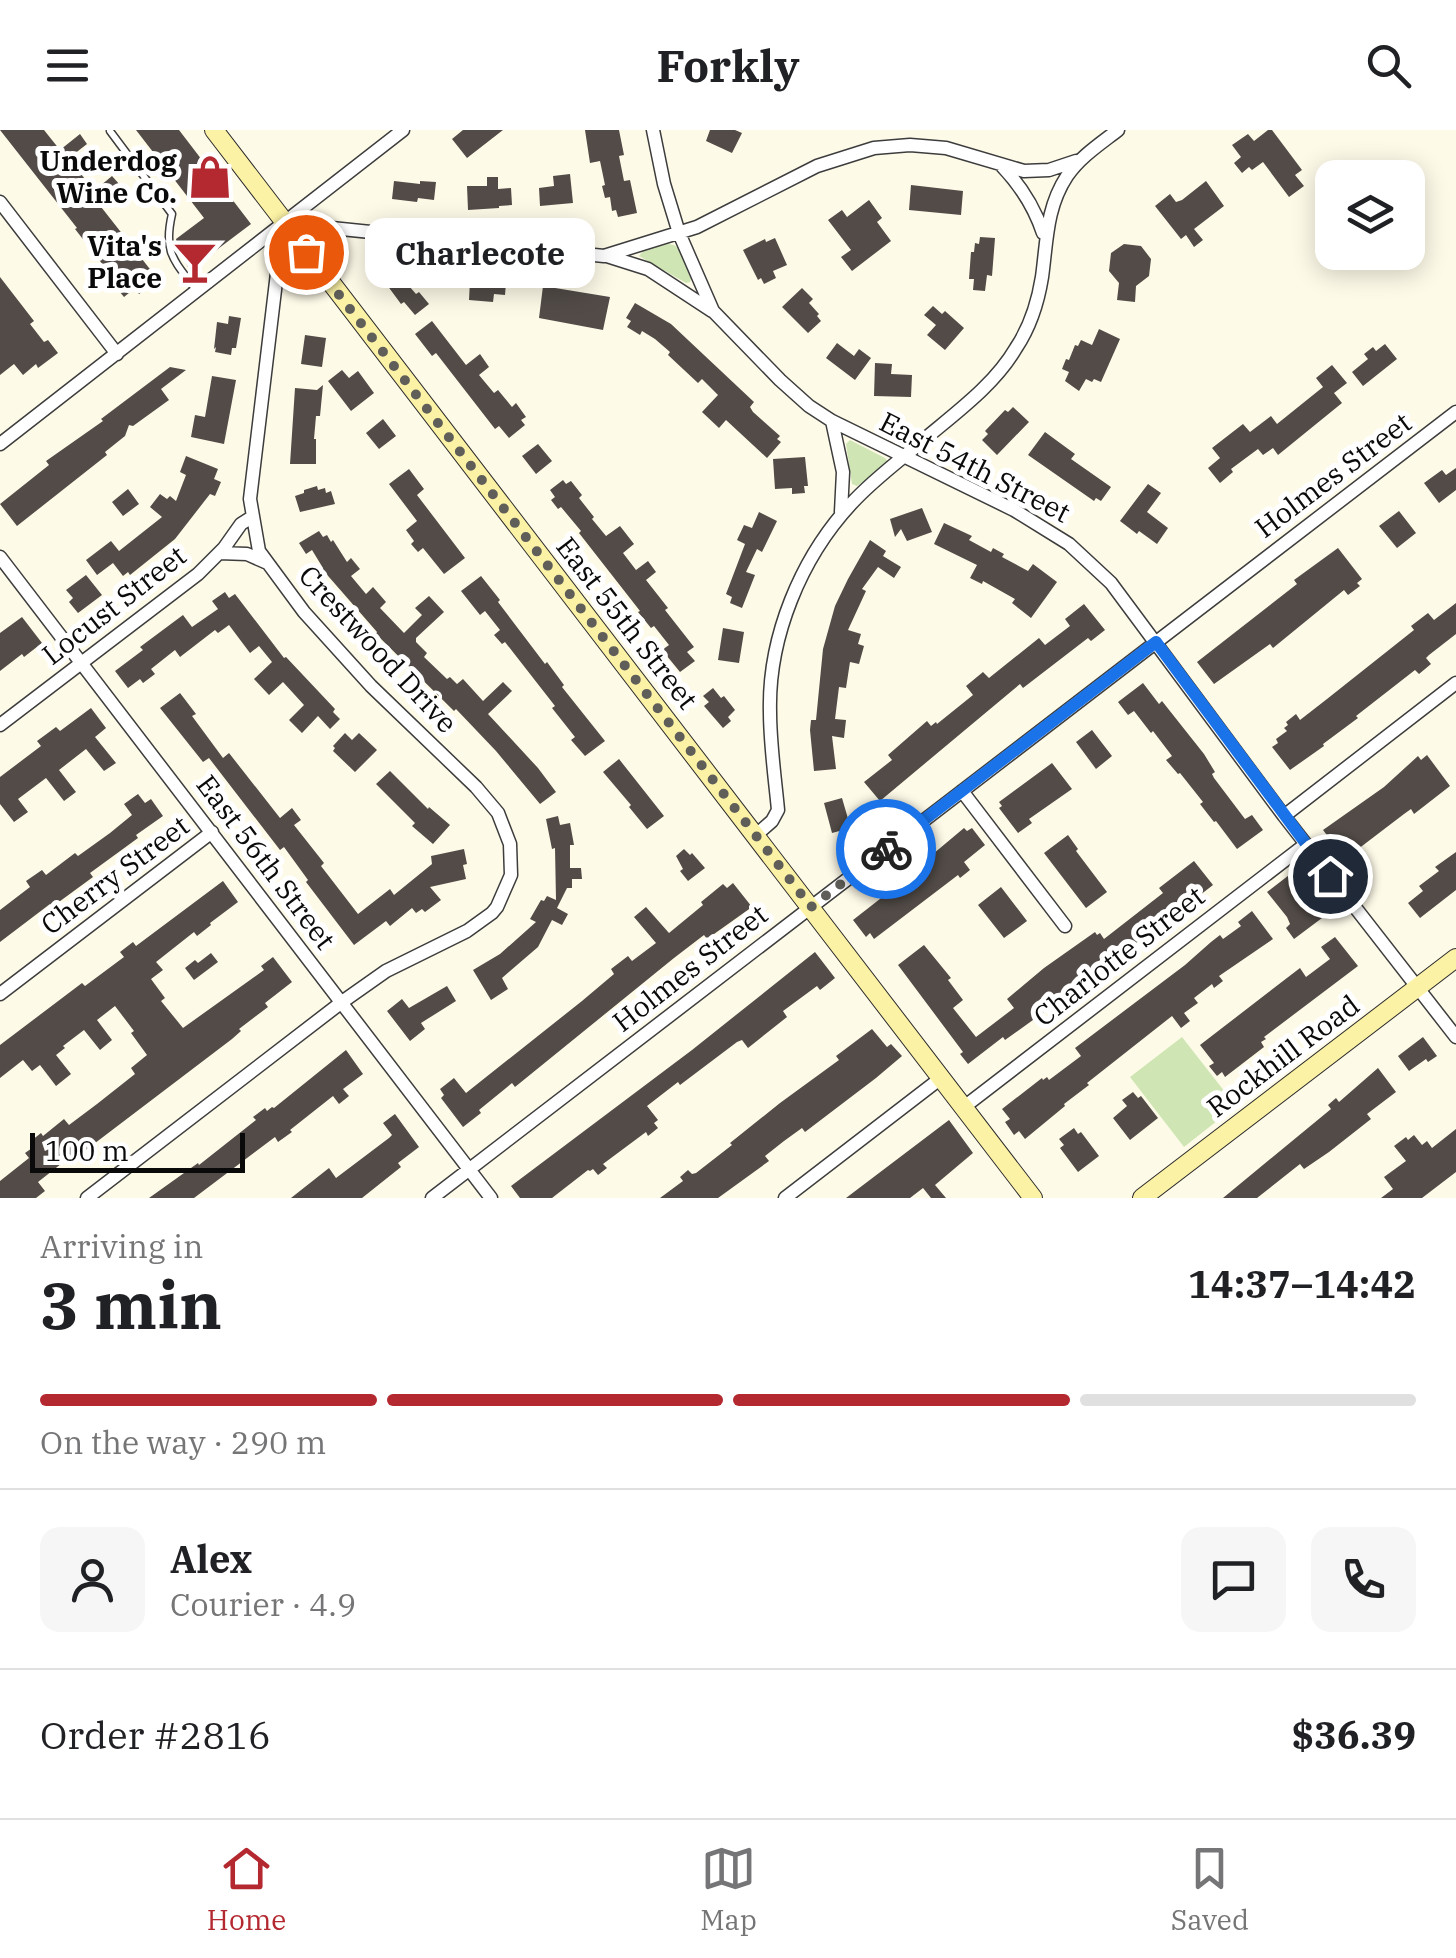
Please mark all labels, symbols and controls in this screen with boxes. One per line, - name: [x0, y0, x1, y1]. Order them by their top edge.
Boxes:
- text: Forkly: [656, 36, 800, 94]
- icon: menu: [40, 38, 95, 93]
- icon: search: [1361, 38, 1416, 93]
- place label: Underdog Wine Co.: [39, 142, 178, 211]
- shop icon: Underdog Wine Co.: [186, 153, 234, 201]
- map controls: [1315, 160, 1425, 270]
- button: layers: [1315, 160, 1425, 270]
- pin: [264, 210, 349, 295]
- callout: Charlecote: [366, 217, 596, 287]
- icon: bag: [279, 225, 334, 280]
- place label: Vita's Place: [87, 227, 162, 296]
- text: Charlecote: [395, 232, 565, 274]
- bar icon: Vita's Place: [171, 238, 219, 286]
- street label: East 54th Street: [874, 403, 1077, 531]
- street label: Holmes Street: [1247, 404, 1418, 546]
- street label: East 55th Street: [548, 529, 706, 717]
- street label: Locust Street: [34, 537, 193, 672]
- street label: Crestwood Drive: [291, 557, 466, 740]
- street label: East 56th Street: [189, 767, 344, 956]
- courier: [836, 799, 936, 899]
- street label: Cherry Street: [33, 807, 196, 942]
- icon: bike: [859, 822, 914, 877]
- pin: [1288, 834, 1373, 919]
- icon: home: [1303, 849, 1358, 904]
- street label: Charlotte Street: [1026, 877, 1212, 1034]
- street label: Holmes Street: [605, 895, 775, 1040]
- street label: Rockhill Road: [1199, 986, 1366, 1125]
- scale bar: [30, 1128, 245, 1172]
- text: 100 m: [45, 1132, 129, 1169]
- text: Arriving in: [40, 1225, 203, 1267]
- text: 14:37–14:42: [1188, 1259, 1416, 1308]
- text: 3 min: [40, 1262, 222, 1347]
- text: On the way · 290 m: [40, 1421, 326, 1463]
- button: person: [40, 1527, 145, 1632]
- button: chat: [1181, 1527, 1286, 1632]
- button: phone: [1311, 1527, 1416, 1632]
- text: Alex: [170, 1534, 252, 1583]
- text: Courier · 4.9: [170, 1583, 356, 1625]
- text: Order #2816: [40, 1710, 271, 1759]
- text: $36.39: [1291, 1710, 1416, 1759]
- tab: Home: [207, 1841, 286, 1938]
- tab: Map: [700, 1841, 757, 1938]
- tab: Saved: [1171, 1841, 1249, 1938]

